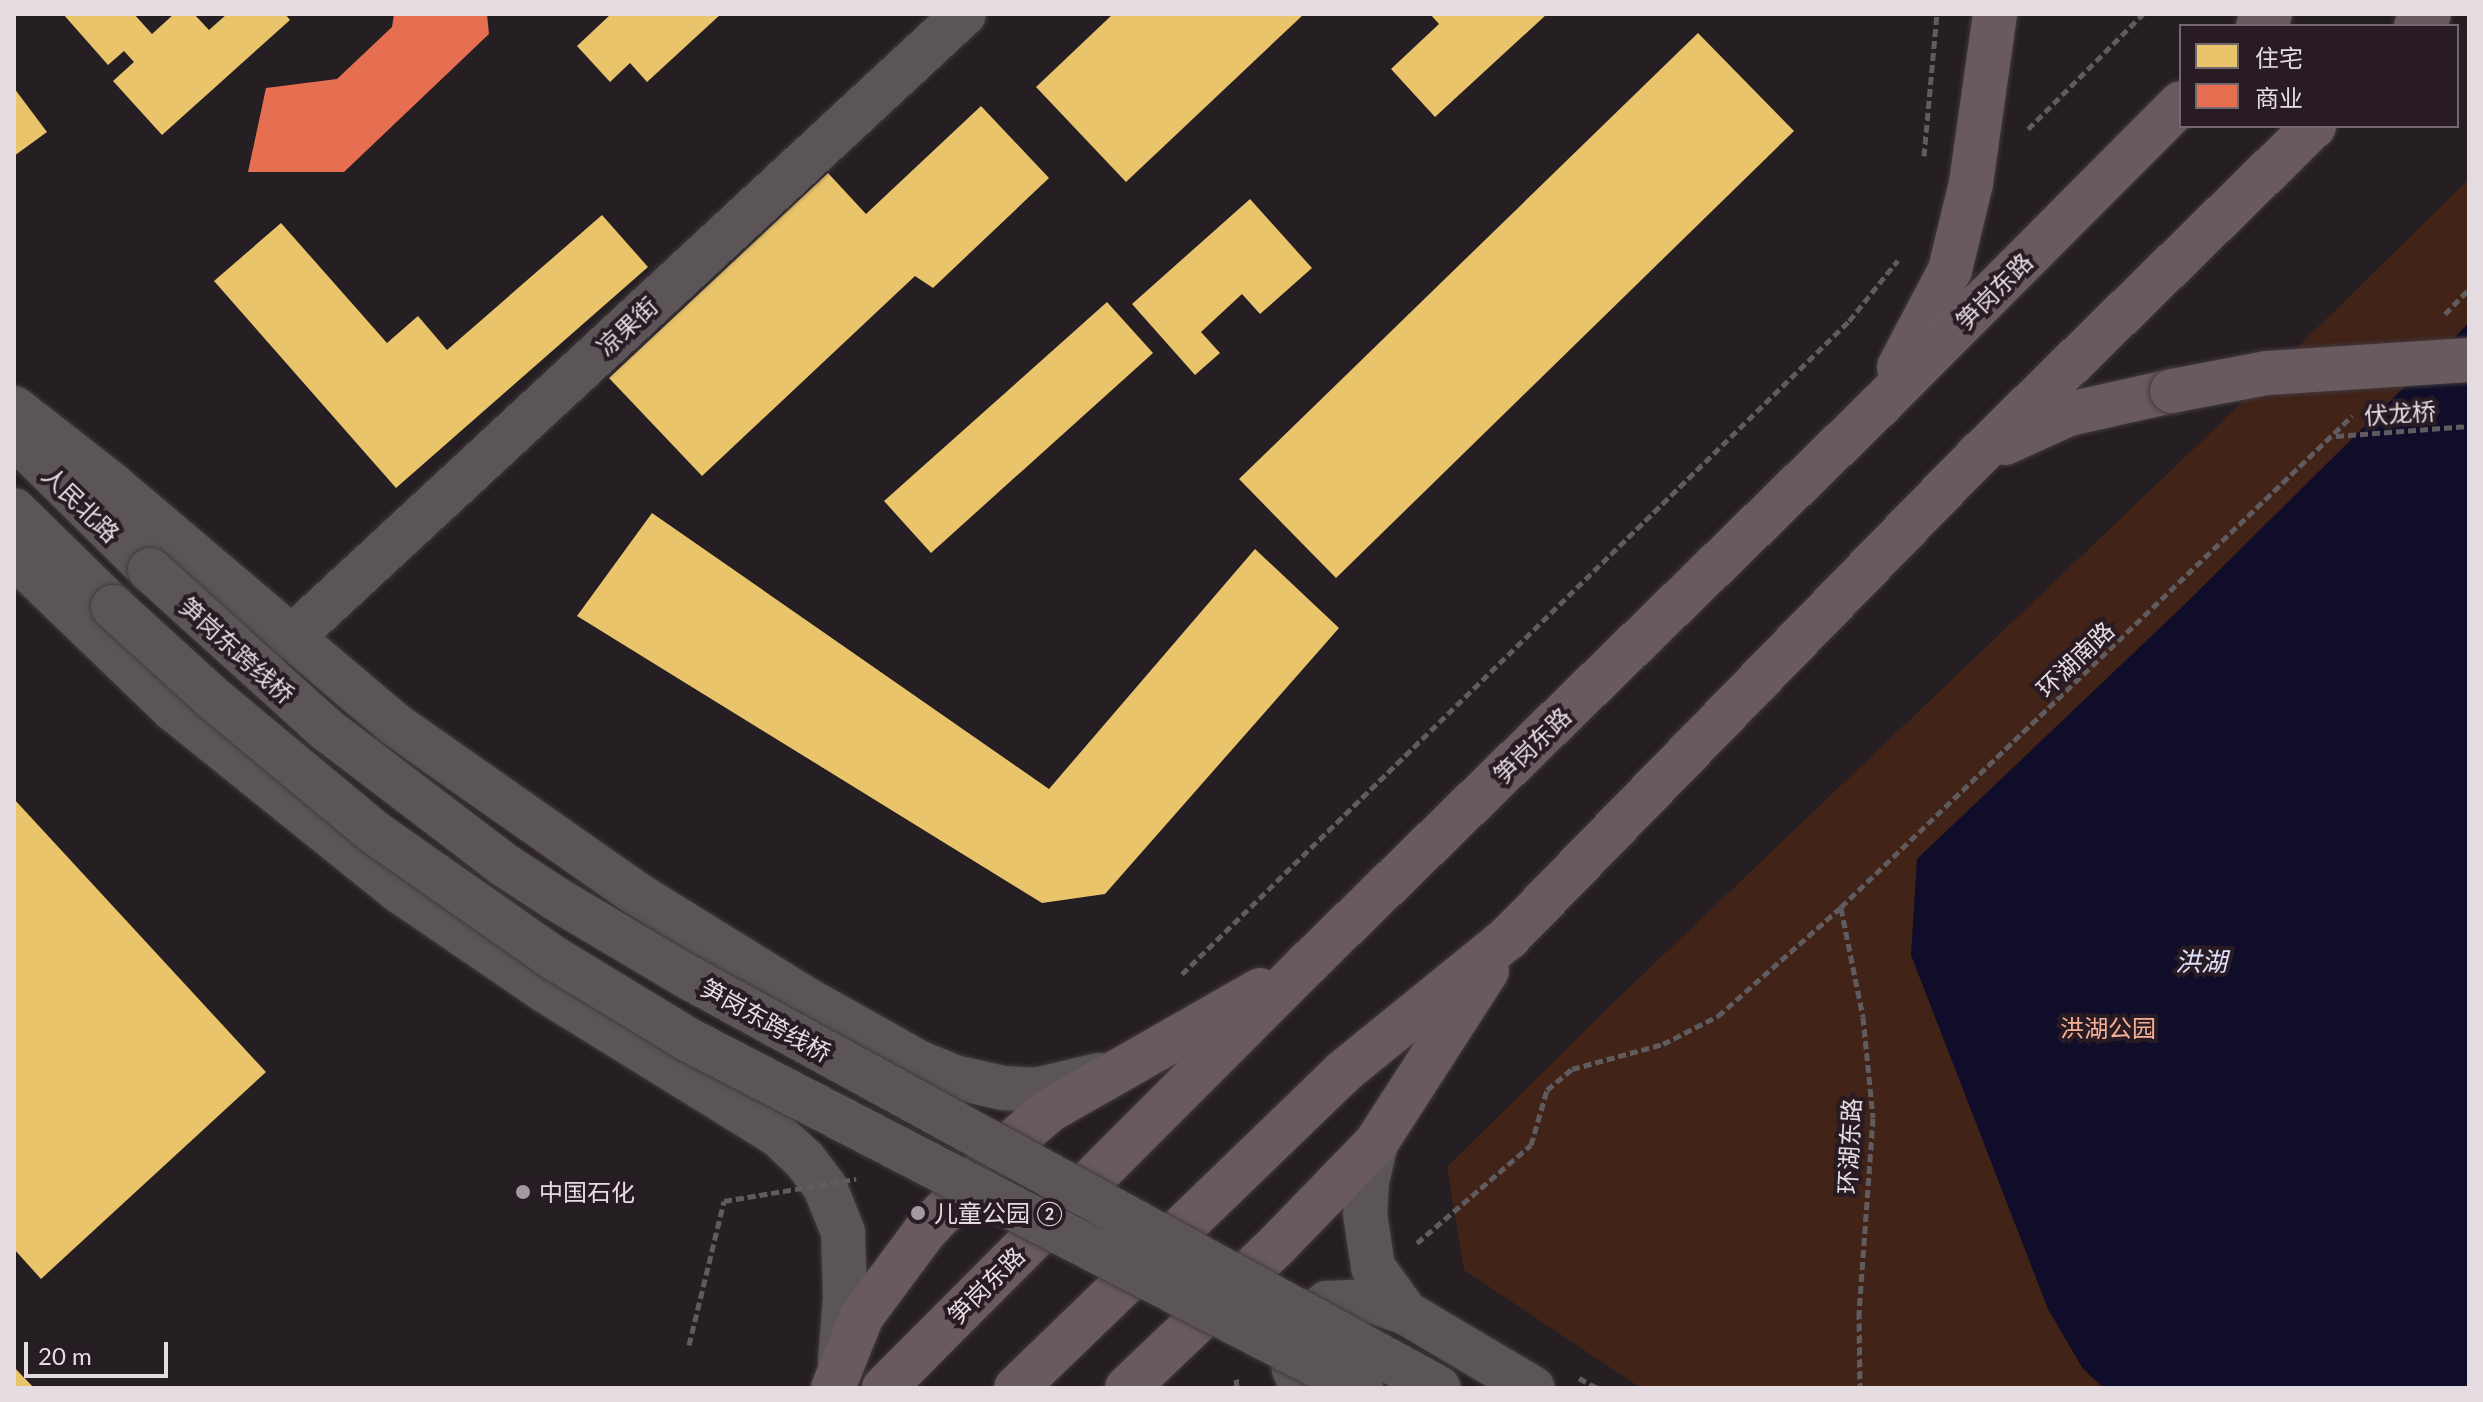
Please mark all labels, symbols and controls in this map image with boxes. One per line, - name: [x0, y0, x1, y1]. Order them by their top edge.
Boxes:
- legend: [2179, 24, 2459, 128]
- text: 住宅: [2255, 43, 2303, 72]
- text: 商业: [2255, 83, 2303, 112]
- street label: 笋岗东路: [1950, 247, 2038, 335]
- street label: 凉果街: [591, 291, 663, 361]
- street label: 伏龙桥: [2363, 396, 2437, 430]
- street label: 人民北路: [36, 460, 126, 548]
- street label: 笋岗东跨线桥: [174, 591, 300, 709]
- street label: 环湖南路: [2030, 615, 2120, 703]
- street label: 笋岗东路: [1487, 701, 1577, 789]
- water label: 洪湖: [2175, 946, 2227, 978]
- street label: 笋岗东跨线桥: [696, 972, 836, 1068]
- park label: 洪湖公园: [2060, 1014, 2156, 1042]
- street label: 环湖东路: [1832, 1097, 1866, 1195]
- place label: 中国石化: [539, 1178, 635, 1206]
- marker: 中国石化: [514, 1183, 532, 1201]
- place label: 儿童公园 ②: [934, 1199, 1063, 1227]
- marker: 儿童公园 ②: [909, 1204, 927, 1222]
- street label: 笋岗东路: [942, 1241, 1030, 1329]
- scale bar: [28, 1326, 172, 1376]
- text: 20 m: [38, 1341, 92, 1370]

